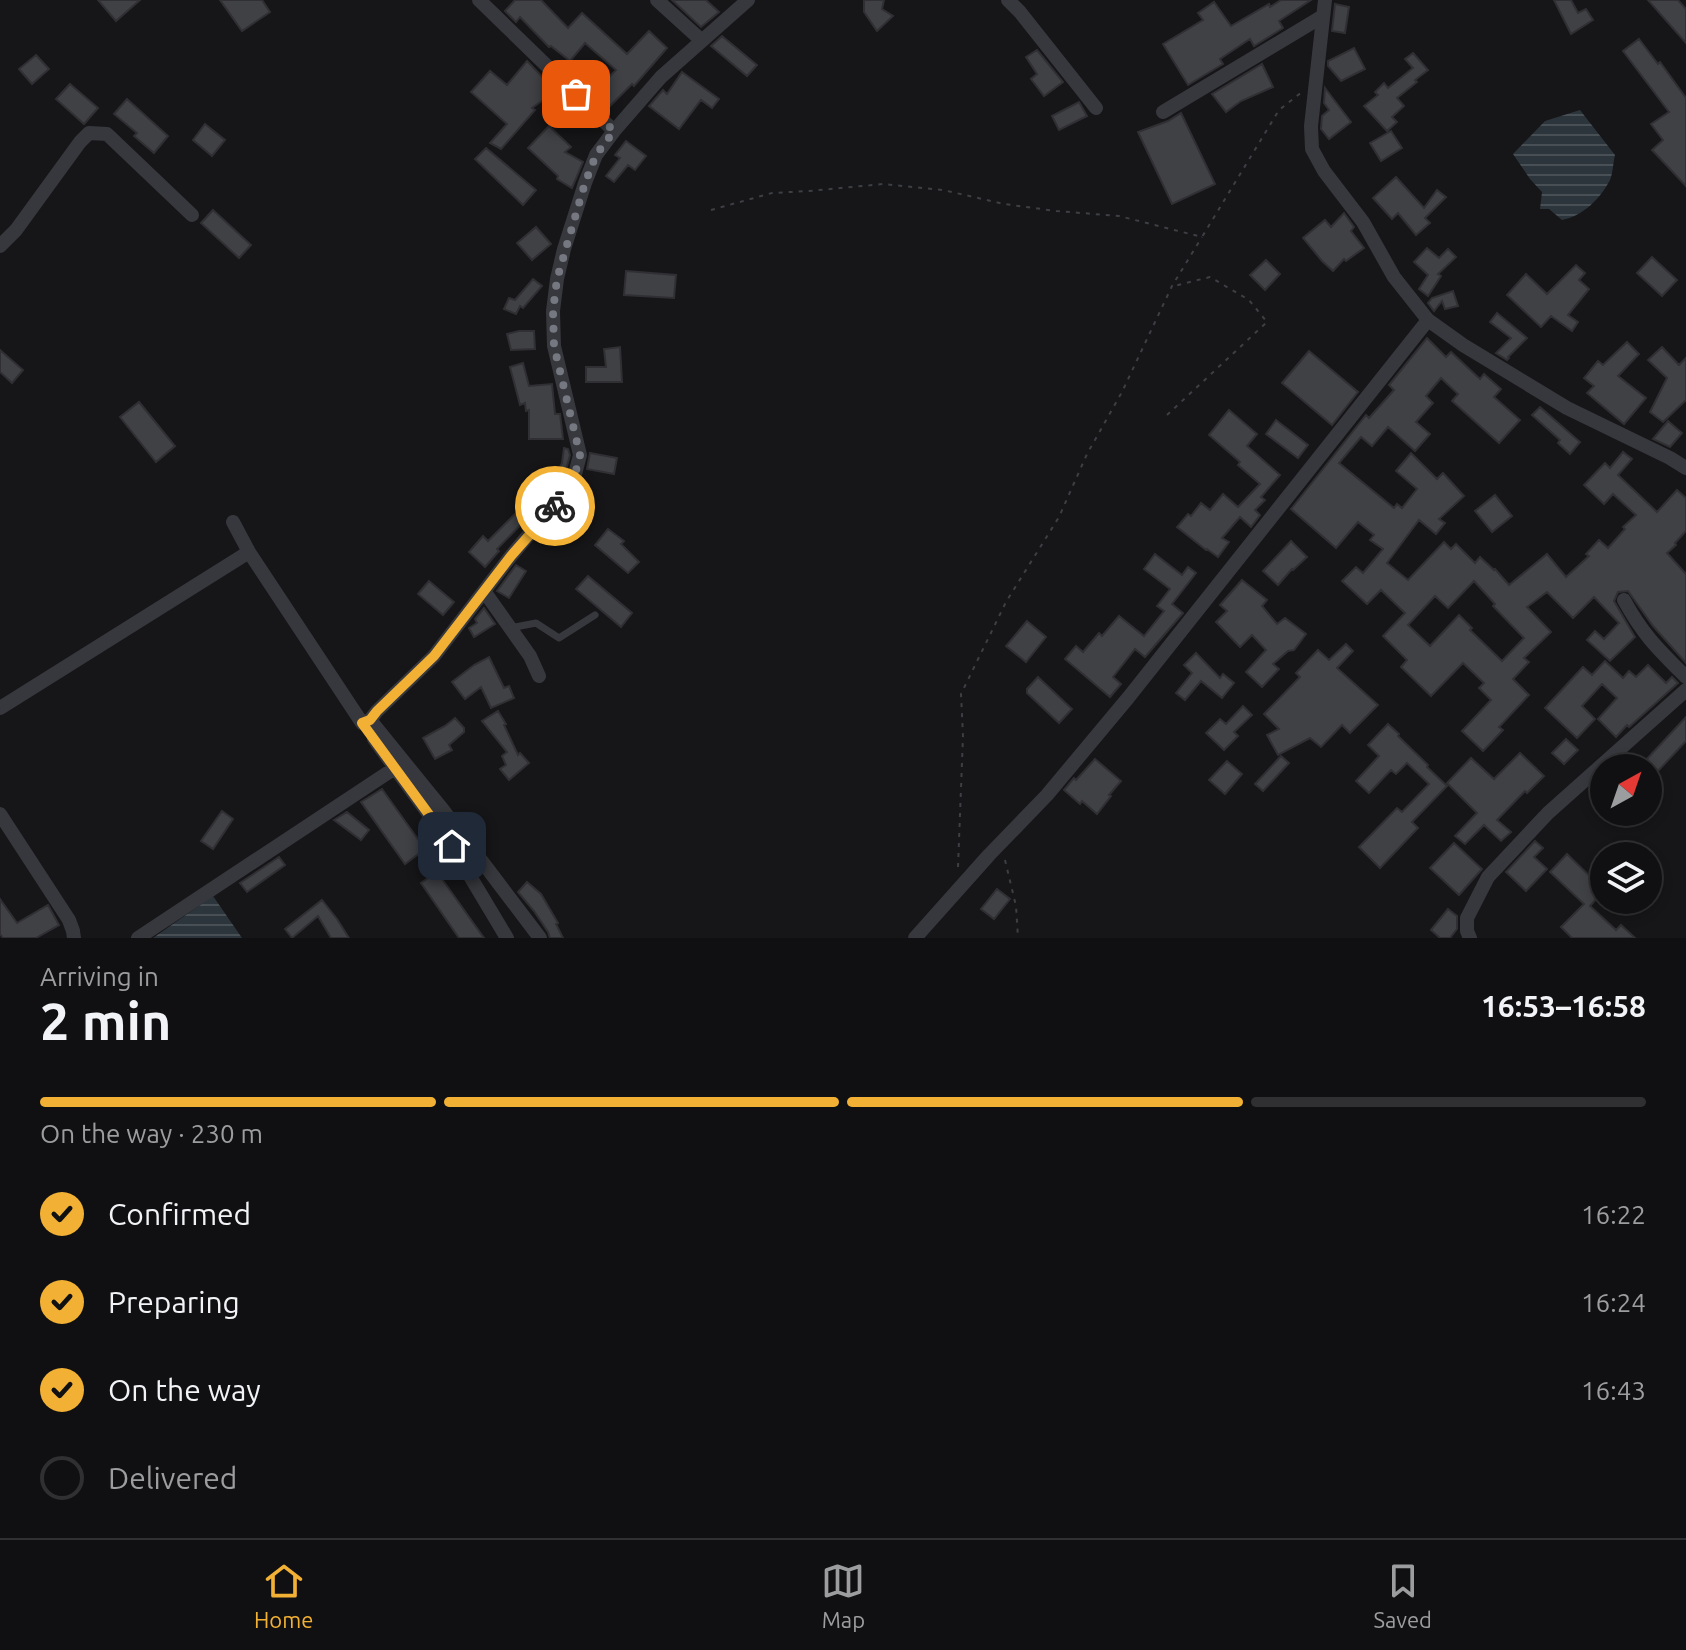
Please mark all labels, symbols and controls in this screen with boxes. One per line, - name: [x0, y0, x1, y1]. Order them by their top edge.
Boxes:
- pin: [542, 60, 610, 128]
- icon: bag: [554, 72, 598, 116]
- courier: [515, 466, 595, 546]
- icon: bike: [533, 484, 577, 528]
- north arrow: [1590, 754, 1662, 826]
- map controls: [1590, 754, 1662, 914]
- pin: [418, 812, 486, 880]
- icon: home: [430, 824, 474, 868]
- button: layers: [1590, 842, 1662, 914]
- text: Arriving in: [40, 962, 159, 991]
- text: 16:53–16:58: [1481, 989, 1646, 1023]
- text: 2 min: [40, 992, 171, 1050]
- text: On the way · 230 m: [40, 1119, 263, 1148]
- icon: check: [40, 1192, 84, 1236]
- text: Confirmed: [108, 1197, 251, 1231]
- text: 16:22: [1581, 1200, 1646, 1229]
- icon: check: [40, 1280, 84, 1324]
- text: Preparing: [108, 1285, 240, 1319]
- text: 16:24: [1581, 1288, 1646, 1317]
- icon: check: [40, 1368, 84, 1412]
- text: On the way: [108, 1373, 261, 1407]
- text: 16:43: [1581, 1376, 1646, 1405]
- text: Delivered: [108, 1461, 237, 1495]
- tab: Home: [254, 1559, 313, 1632]
- tab: Map: [821, 1559, 865, 1632]
- tab: Saved: [1373, 1559, 1432, 1632]

